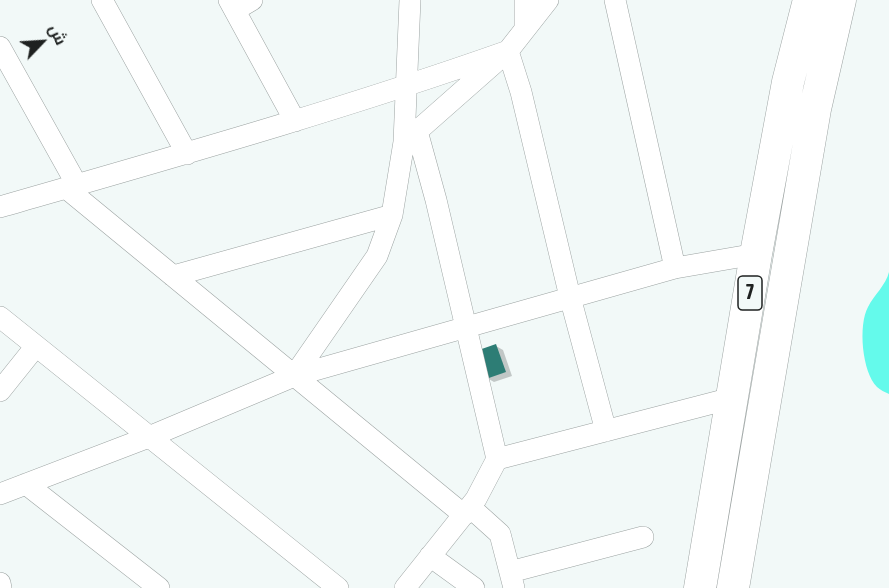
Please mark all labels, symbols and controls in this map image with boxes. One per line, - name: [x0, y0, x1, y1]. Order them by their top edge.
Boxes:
- north arrow: [12, 12, 72, 72]
- text: ش: [46, 21, 71, 48]
- road number: 7: [738, 276, 762, 310]

